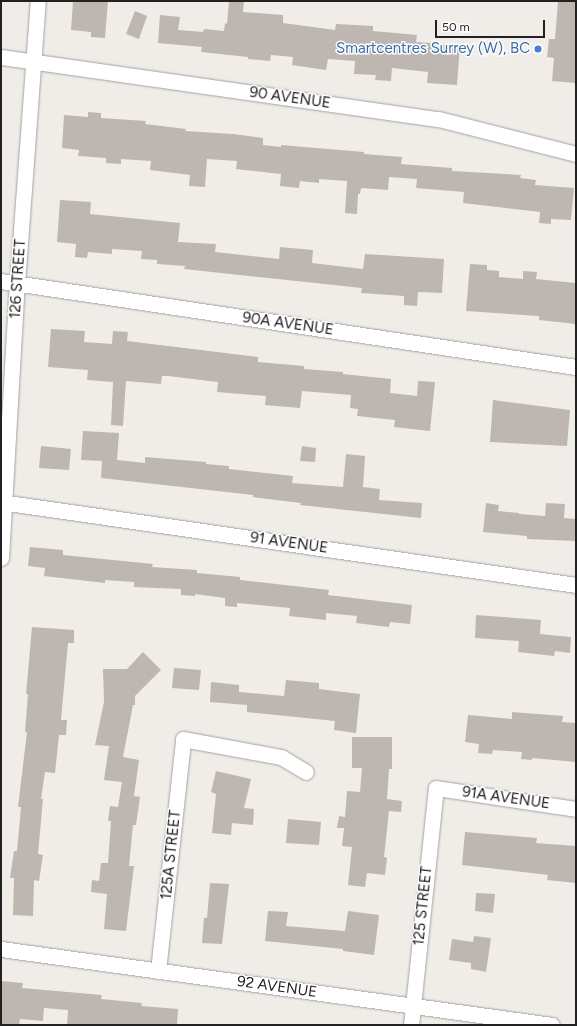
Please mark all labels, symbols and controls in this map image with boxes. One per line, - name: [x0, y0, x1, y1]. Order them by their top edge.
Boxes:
- scale bar: [437, 12, 547, 38]
- text: 50 m: [442, 20, 470, 34]
- place label: Smartcentres Surrey (W), BC: [336, 40, 530, 58]
- marker: Smartcentres Surrey (W), BC: [533, 44, 543, 54]
- street label: 90 AVENUE: [248, 83, 332, 113]
- street label: 126 STREET: [6, 239, 30, 319]
- street label: 90A AVENUE: [241, 309, 335, 339]
- street label: 91 AVENUE: [249, 529, 329, 557]
- street label: 91A AVENUE: [461, 783, 551, 813]
- street label: 125A STREET: [157, 809, 185, 901]
- street label: 125 STREET: [410, 865, 436, 947]
- street label: 92 AVENUE: [236, 972, 318, 1002]

